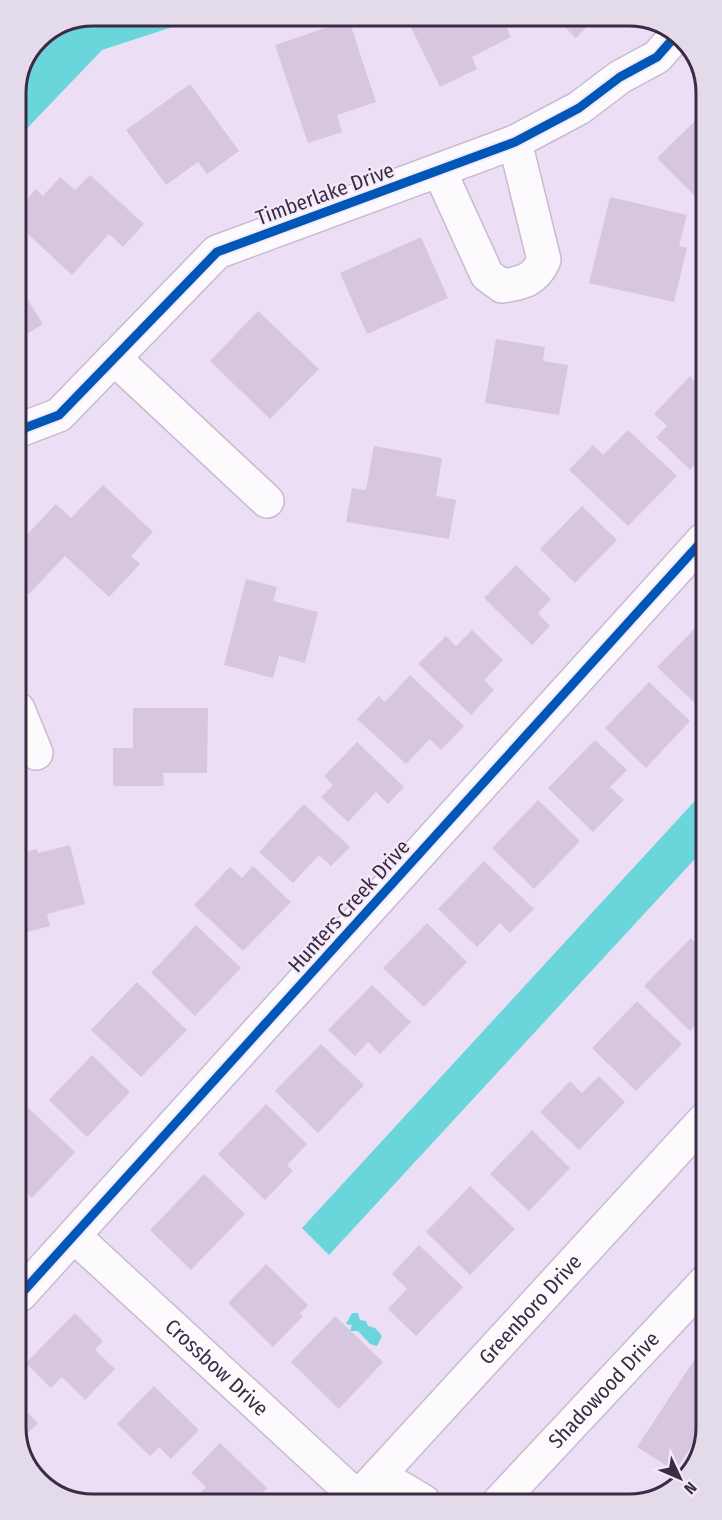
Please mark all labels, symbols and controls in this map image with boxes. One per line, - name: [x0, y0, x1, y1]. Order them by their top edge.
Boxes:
- street label: Timberlake Drive: [252, 157, 398, 231]
- street label: Hunters Creek Drive: [283, 834, 415, 978]
- street label: Greenboro Drive: [473, 1249, 587, 1370]
- street label: Crossbow Drive: [160, 1313, 274, 1422]
- street label: Shadowood Drive: [543, 1326, 665, 1454]
- north arrow: [650, 1448, 710, 1508]
- text: N: [680, 1478, 701, 1498]

